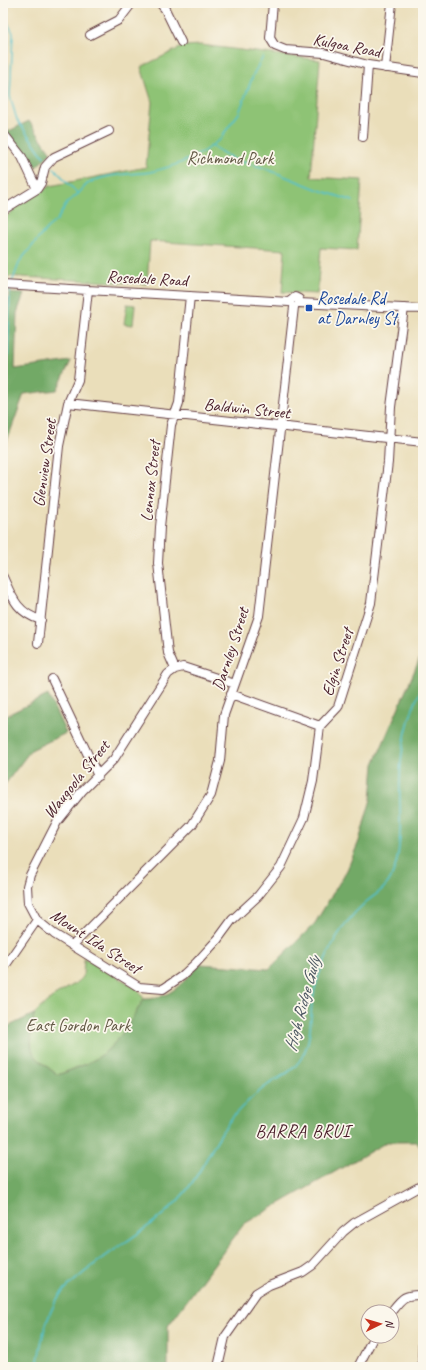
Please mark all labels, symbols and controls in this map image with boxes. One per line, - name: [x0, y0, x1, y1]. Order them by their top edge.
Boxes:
- street label: Kulgoa Road: [311, 29, 385, 63]
- park label: Richmond Park: [187, 148, 275, 169]
- street label: Rosedale Road: [106, 266, 190, 291]
- place label: Rosedale Rd at Darnley St: [317, 288, 399, 329]
- marker: Rosedale Rd at Darnley St: [304, 303, 314, 313]
- street label: Baldwin Street: [203, 394, 293, 424]
- street label: Glenview Street: [28, 415, 61, 508]
- street label: Lennox Street: [136, 437, 165, 522]
- street label: Darnley Street: [207, 603, 254, 693]
- street label: Elgin Street: [317, 623, 359, 699]
- street label: Waugoola Street: [38, 734, 116, 823]
- street label: Mount Ida Street: [47, 904, 147, 980]
- water label: High Ridge Gully: [279, 952, 326, 1053]
- park label: East Gordon Park: [26, 1015, 132, 1036]
- district label: BARRA BRUI: [255, 1120, 353, 1142]
- north arrow: [360, 1304, 400, 1344]
- text: N: [383, 1319, 397, 1329]

